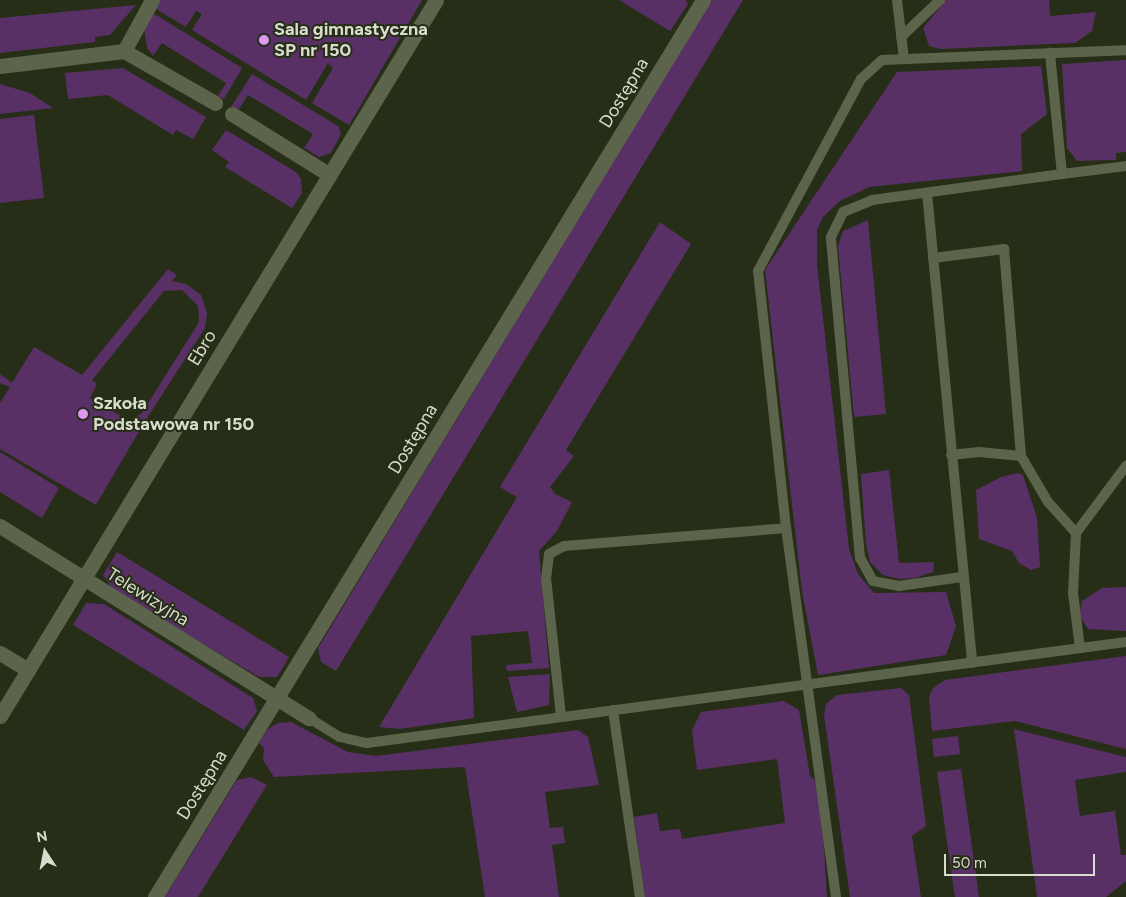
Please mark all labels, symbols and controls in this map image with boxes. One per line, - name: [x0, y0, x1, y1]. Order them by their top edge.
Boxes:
- place label: Sala gimnastyczna SP nr 150: [274, 19, 428, 62]
- marker: Sala gimnastyczna SP nr 150: [258, 34, 270, 46]
- street label: Dostępna: [595, 54, 653, 132]
- street label: Ebro: [183, 326, 221, 370]
- place label: Szkoła Podstawowa nr 150: [93, 393, 254, 436]
- street label: Dostępna: [384, 400, 442, 478]
- marker: Szkoła Podstawowa nr 150: [77, 408, 89, 420]
- street label: Telewizyjna: [103, 563, 193, 631]
- street label: Dostępna: [172, 746, 232, 824]
- north arrow: [20, 827, 70, 877]
- text: N: [35, 827, 49, 846]
- scale bar: [946, 844, 1097, 876]
- text: 50 m: [952, 854, 987, 872]

